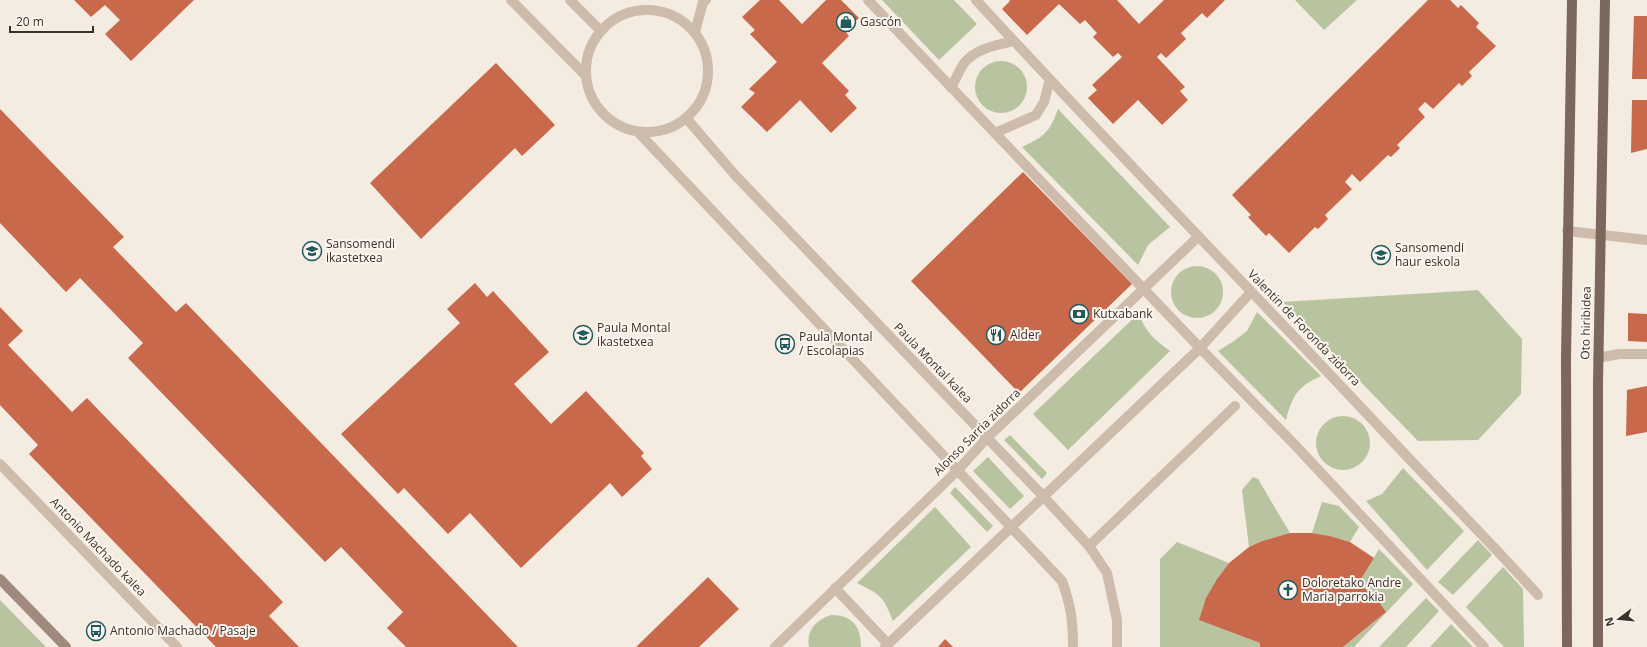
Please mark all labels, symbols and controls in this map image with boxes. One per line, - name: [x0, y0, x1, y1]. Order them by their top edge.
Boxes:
- scale bar: [10, 8, 93, 34]
- shop icon: Gascón: [835, 11, 857, 33]
- text: 20 m: [16, 13, 44, 30]
- place label: Gascón: [860, 13, 901, 30]
- place label: Sansomendi ikastetxea: [326, 235, 395, 266]
- place label: Sansomendi haur eskola: [1395, 239, 1464, 270]
- school or university icon: Sansomendi ikastetxea: [301, 240, 323, 262]
- school or university icon: Sansomendi haur eskola: [1370, 244, 1392, 266]
- street label: Valentin de Foronda zidorra: [1244, 266, 1365, 390]
- street label: Oto hiribidea: [1576, 286, 1595, 360]
- bank icon: Kutxabank: [1068, 303, 1090, 325]
- place label: Kutxabank: [1093, 305, 1153, 322]
- place label: Paula Montal ikastetxea: [597, 319, 670, 350]
- street label: Paula Montal kalea: [890, 319, 976, 407]
- school or university icon: Paula Montal ikastetxea: [572, 324, 594, 346]
- restaurant icon: Alder: [985, 324, 1007, 346]
- place label: Alder: [1010, 326, 1040, 343]
- place label: Paula Montal / Escolapias: [799, 328, 872, 359]
- bus stop icon: Paula Montal / Escolapias: [774, 333, 796, 355]
- street label: Alonso Sarria zidorra: [929, 384, 1024, 479]
- street label: Antonio Machado kalea: [47, 493, 150, 600]
- place label: Doloretako Andre Maria parrokia: [1302, 574, 1402, 605]
- church icon: Doloretako Andre Maria parrokia: [1277, 579, 1299, 601]
- north arrow: [1599, 599, 1639, 639]
- text: N: [1600, 616, 1617, 628]
- bus stop icon: Antonio Machado / Pasaje: [85, 620, 107, 642]
- place label: Antonio Machado / Pasaje: [110, 622, 256, 639]

